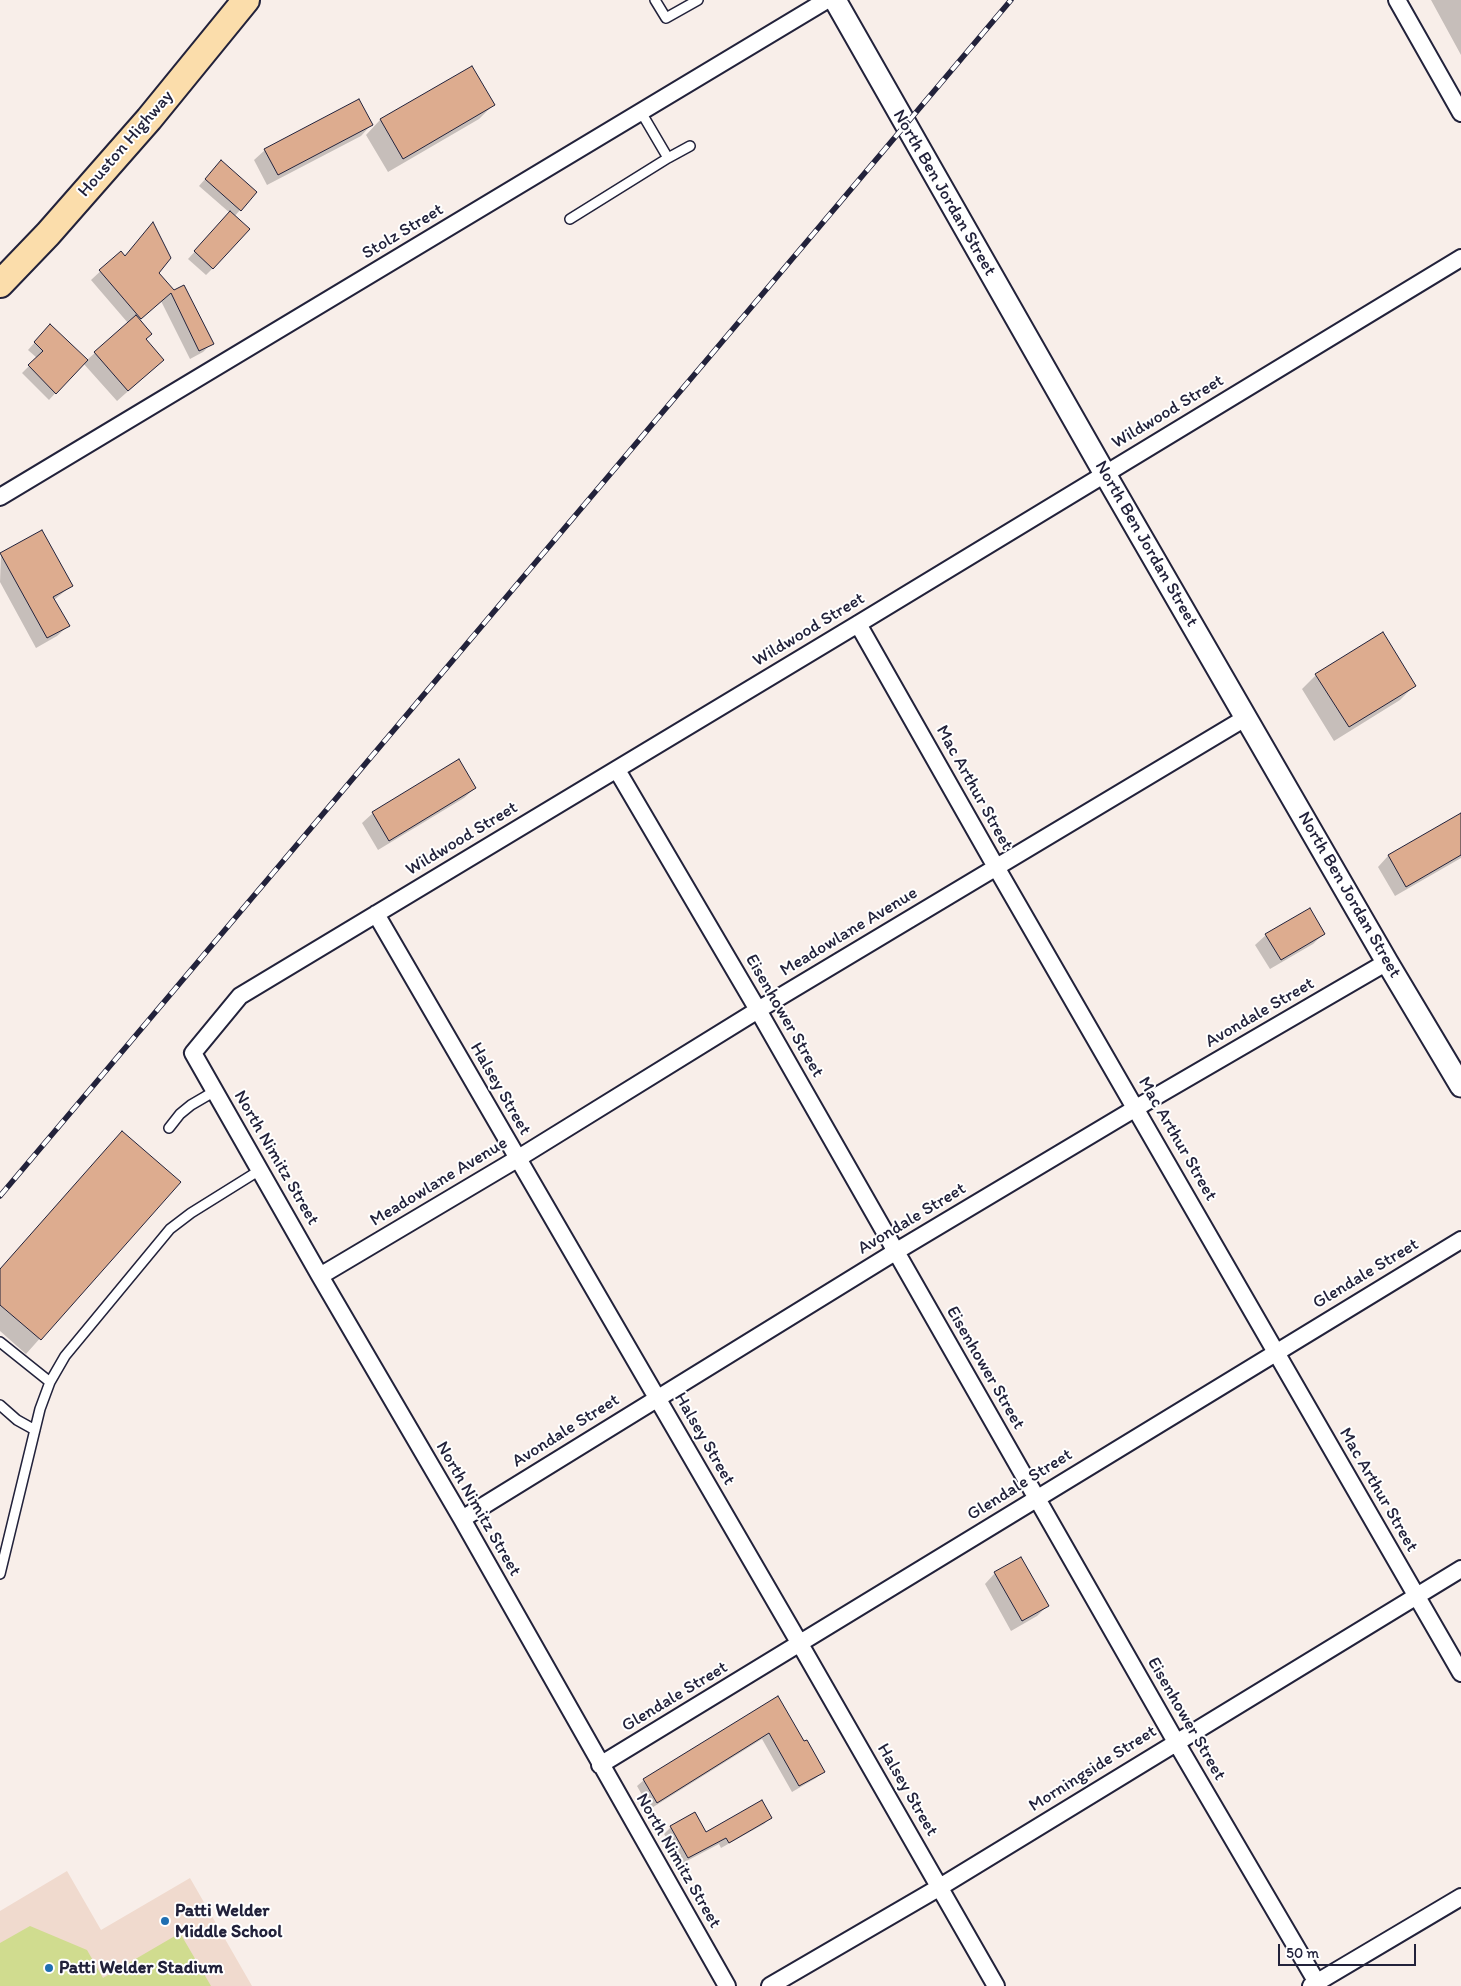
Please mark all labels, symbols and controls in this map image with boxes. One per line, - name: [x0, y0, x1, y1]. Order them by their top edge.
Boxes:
- street label: Houston Highway: [74, 86, 178, 202]
- street label: North Ben Jordan Street: [888, 106, 1000, 280]
- street label: Stolz Street: [358, 199, 448, 265]
- street label: Wildwood Street: [1108, 370, 1228, 454]
- street label: North Ben Jordan Street: [1090, 457, 1202, 631]
- street label: Wildwood Street: [749, 588, 869, 672]
- street label: Mac Arthur Street: [931, 722, 1017, 854]
- street label: Wildwood Street: [402, 797, 522, 881]
- street label: North Ben Jordan Street: [1293, 808, 1405, 982]
- street label: Meadowlane Avenue: [776, 882, 922, 982]
- street label: Eisenhower Street: [740, 951, 828, 1081]
- street label: Avondale Street: [1202, 973, 1318, 1053]
- street label: Halsey Street: [465, 1039, 535, 1139]
- street label: Mac Arthur Street: [1133, 1073, 1221, 1205]
- street label: North Nimitz Street: [229, 1087, 323, 1229]
- street label: Meadowlane Avenue: [366, 1132, 512, 1232]
- street label: Avondale Street: [854, 1178, 970, 1260]
- street label: Glendale Street: [1309, 1234, 1423, 1314]
- street label: Eisenhower Street: [941, 1303, 1029, 1433]
- street label: Avondale Street: [508, 1389, 624, 1473]
- street label: Halsey Street: [669, 1389, 739, 1489]
- street label: Mac Arthur Street: [1334, 1424, 1422, 1556]
- street label: North Nimitz Street: [431, 1438, 525, 1580]
- street label: Glendale Street: [964, 1444, 1076, 1526]
- street label: Eisenhower Street: [1142, 1654, 1230, 1784]
- street label: Glendale Street: [618, 1657, 732, 1737]
- street label: Morningside Street: [1025, 1721, 1161, 1817]
- street label: Halsey Street: [872, 1740, 942, 1840]
- street label: North Nimitz Street: [631, 1790, 725, 1932]
- place label: Patti Welder Middle School: [175, 1900, 282, 1942]
- marker: Patti Welder Middle School: [159, 1915, 171, 1927]
- scale bar: [1281, 1934, 1418, 1966]
- text: 50 m: [1286, 1944, 1319, 1962]
- place label: Patti Welder Stadium: [59, 1957, 223, 1979]
- marker: Patti Welder Stadium: [43, 1962, 55, 1974]

